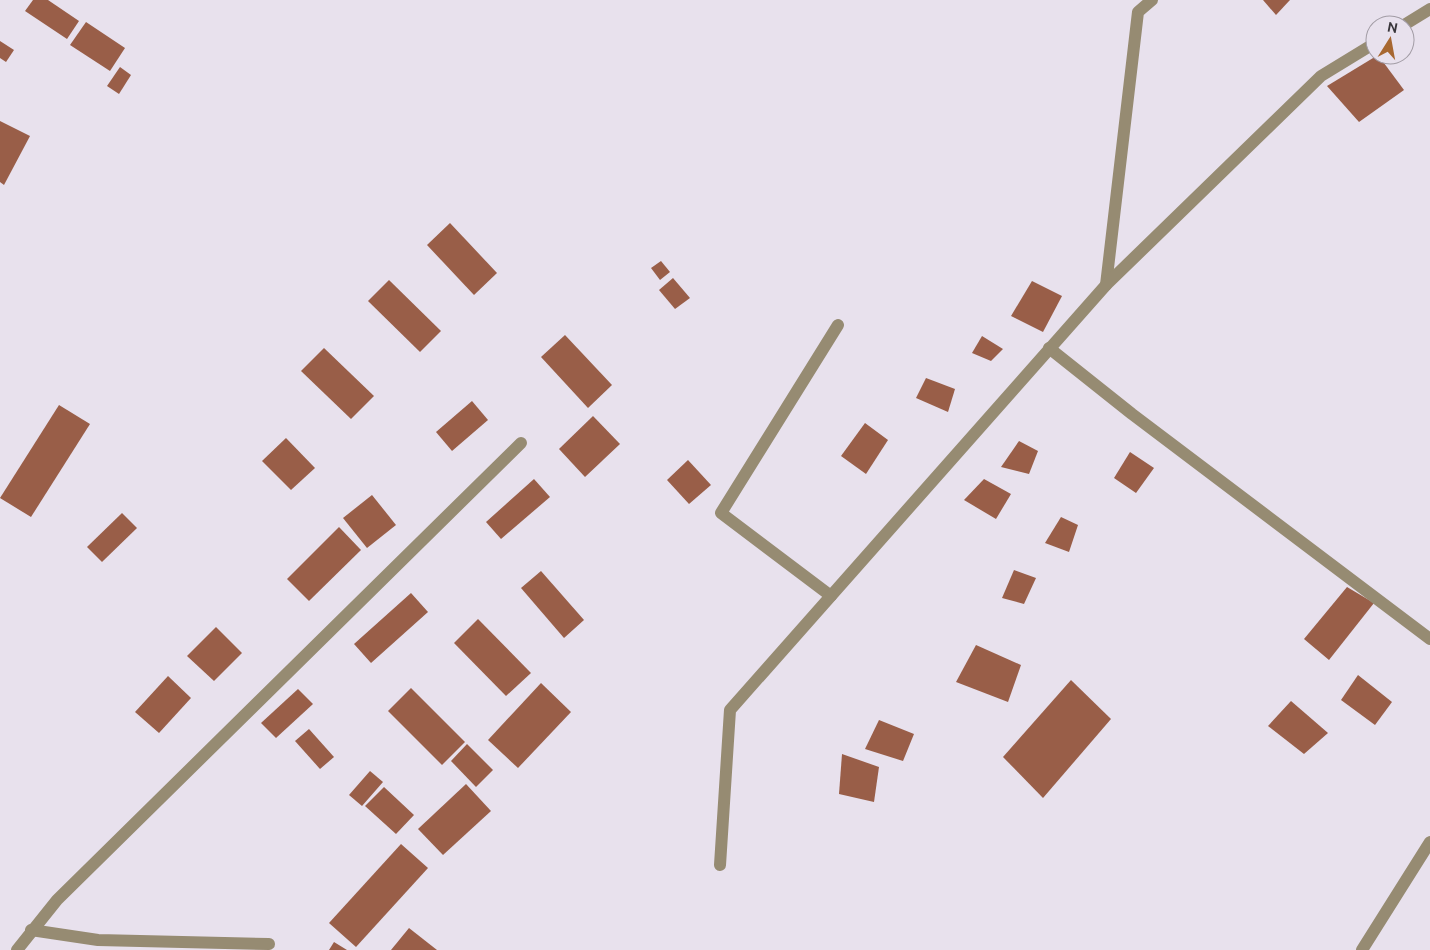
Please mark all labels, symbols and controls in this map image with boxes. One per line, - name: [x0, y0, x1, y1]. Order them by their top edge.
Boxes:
- north arrow: [1365, 15, 1415, 65]
- text: N: [1386, 18, 1399, 36]

